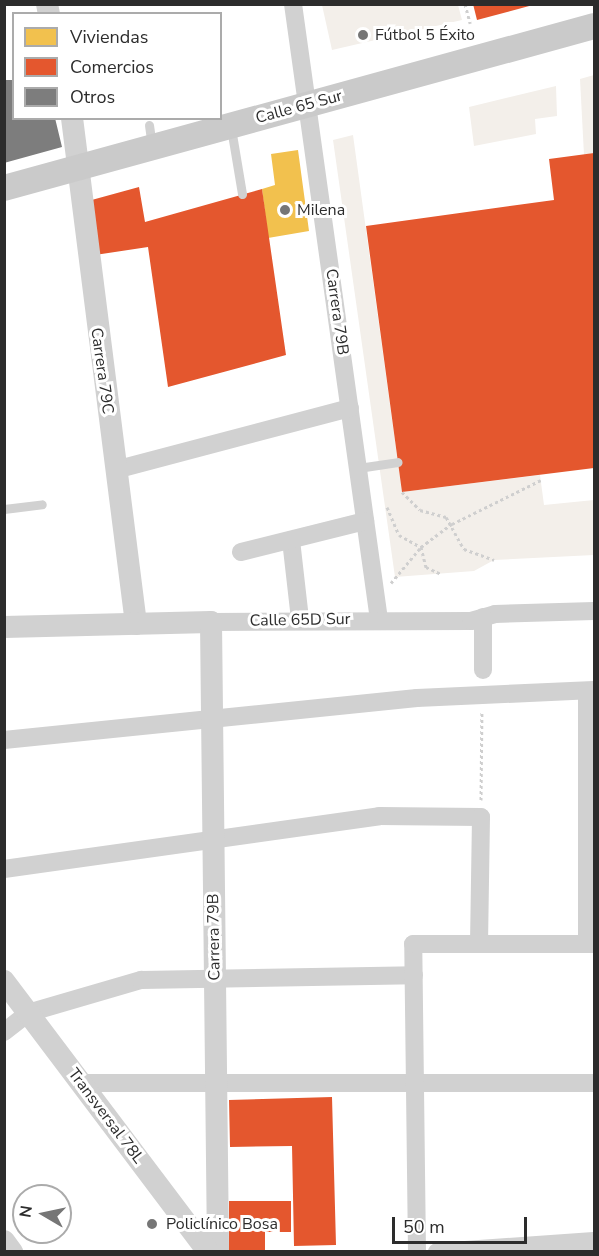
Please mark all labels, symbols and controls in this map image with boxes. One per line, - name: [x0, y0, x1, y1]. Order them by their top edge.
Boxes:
- legend: [12, 12, 222, 120]
- text: Viviendas: [70, 25, 149, 49]
- place label: Fútbol 5 Éxito: [375, 25, 475, 45]
- marker: Fútbol 5 Éxito: [356, 28, 370, 42]
- text: Comercios: [70, 55, 154, 79]
- text: Otros: [70, 85, 115, 109]
- street label: Calle 65 Sur: [254, 86, 344, 128]
- place label: Milena: [297, 200, 345, 220]
- marker: Milena: [278, 203, 292, 217]
- street label: Carrera 79B: [321, 268, 353, 356]
- street label: Carrera 79C: [86, 327, 118, 415]
- street label: Calle 65D Sur: [249, 610, 351, 630]
- street label: Carrera 79B: [204, 893, 224, 981]
- street label: Transversal 78L: [64, 1065, 148, 1167]
- north arrow: [12, 1184, 72, 1244]
- text: N: [14, 1204, 38, 1219]
- scale bar: [395, 1205, 530, 1243]
- place label: Policlínico Bosa: [166, 1214, 278, 1234]
- marker: Policlínico Bosa: [143, 1215, 161, 1233]
- text: 50 m: [403, 1215, 445, 1239]

